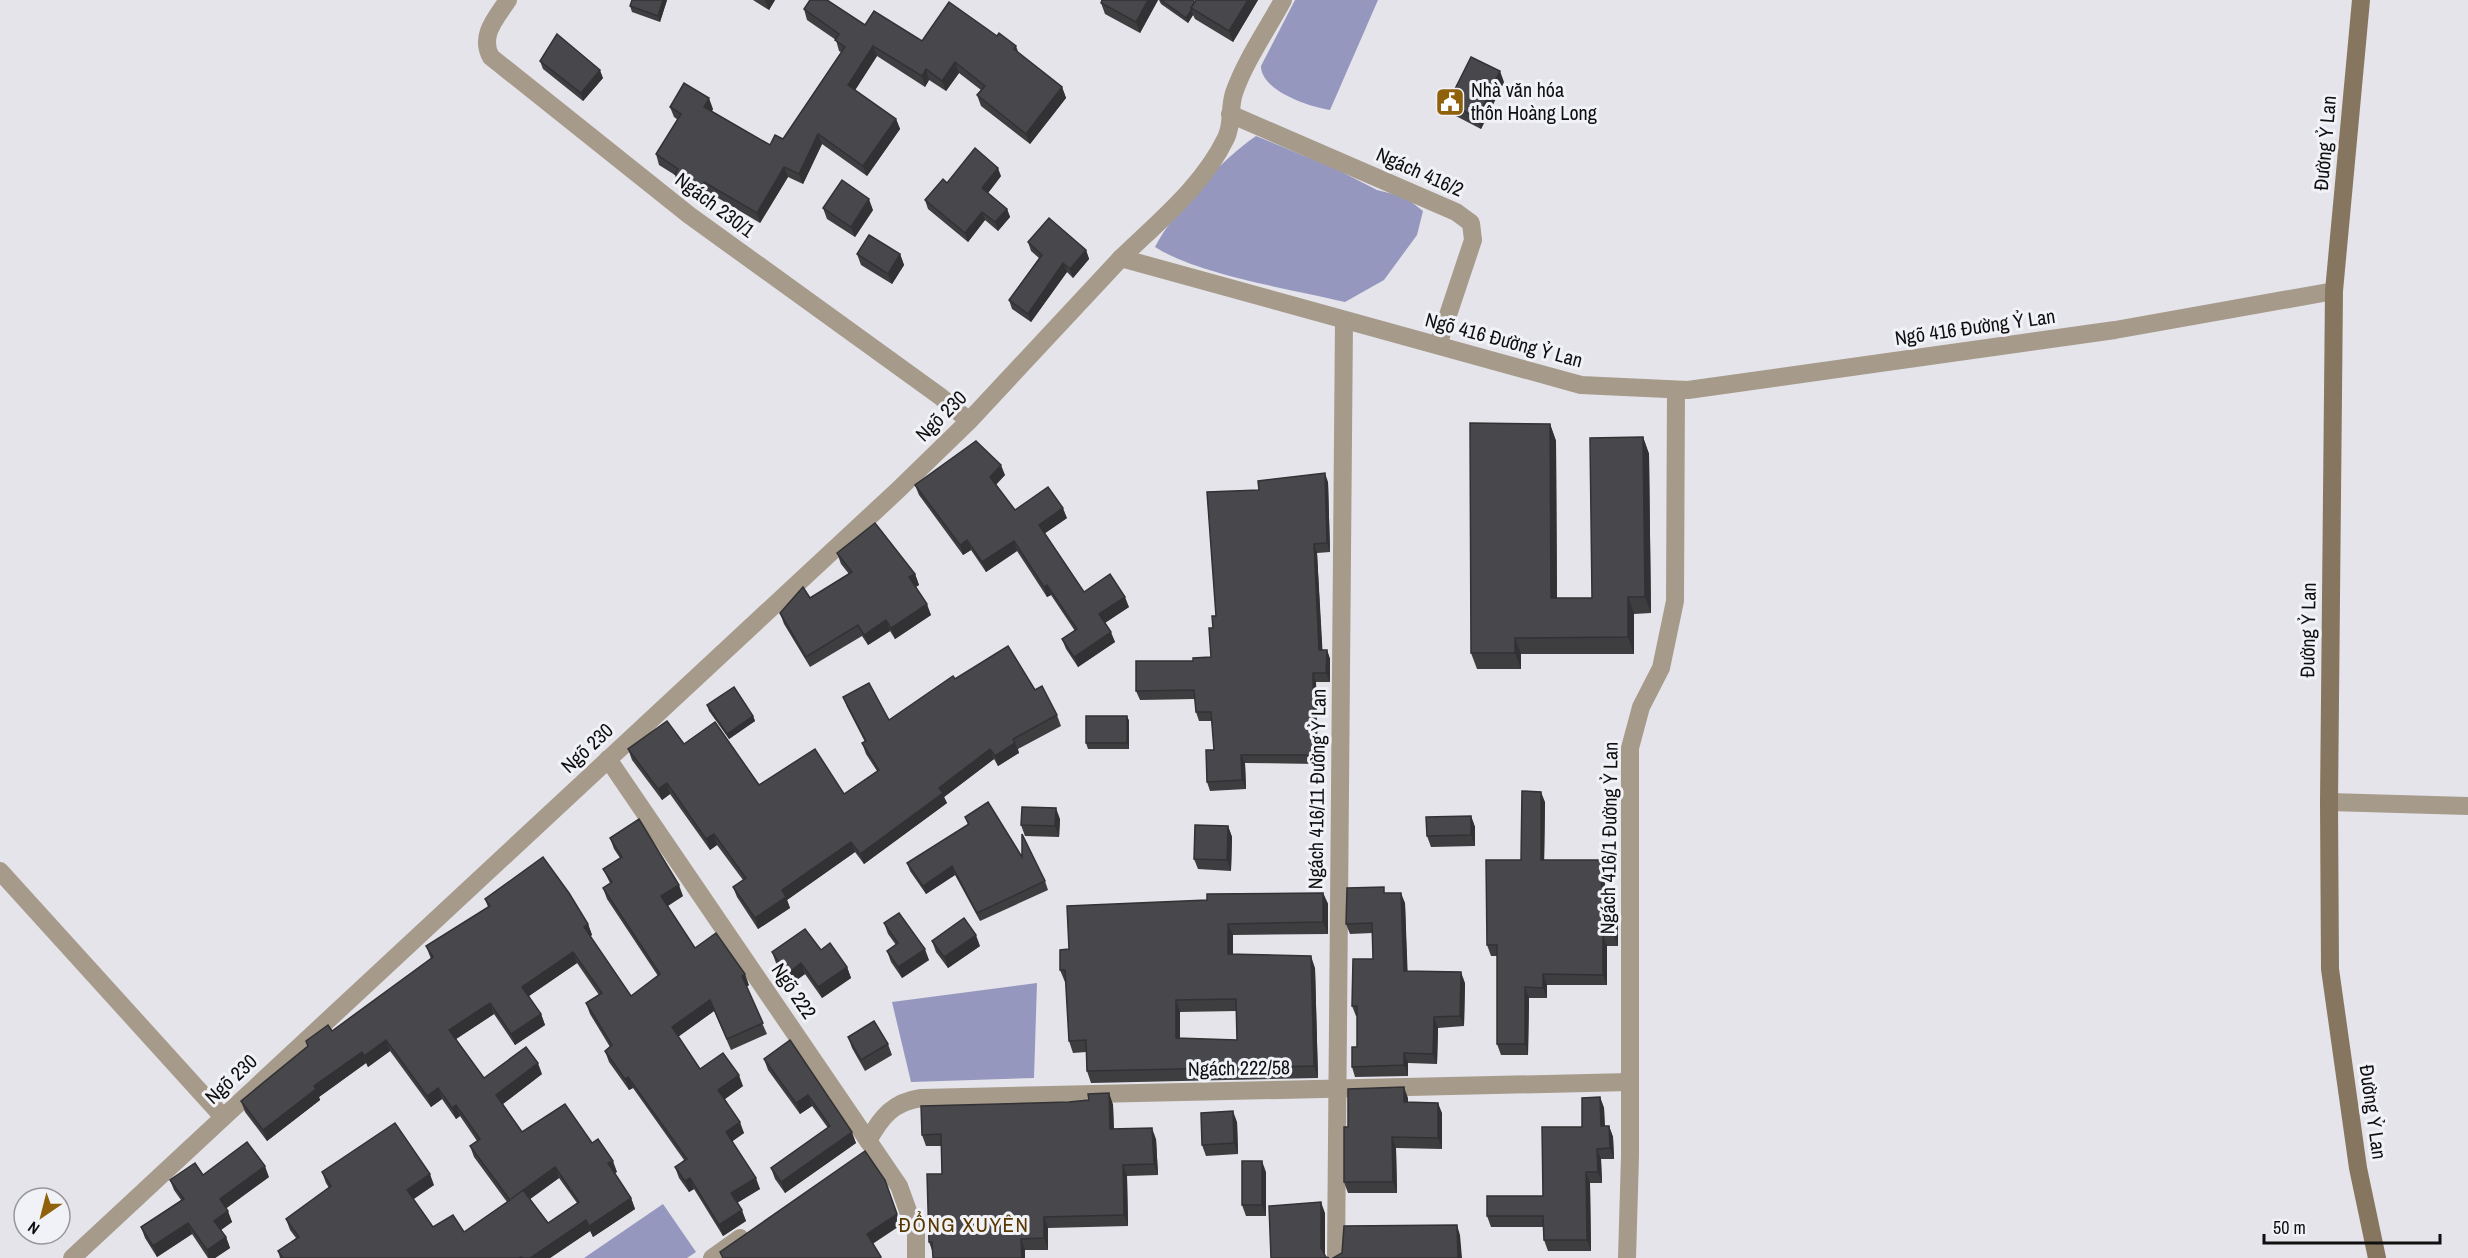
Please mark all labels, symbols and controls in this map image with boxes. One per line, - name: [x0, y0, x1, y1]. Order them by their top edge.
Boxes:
- place label: Nhà văn hóa thôn Hoàng Long: [1471, 76, 1597, 126]
- public building icon: Nhà văn hóa thôn Hoàng Long: [1434, 86, 1466, 118]
- street label: Đường Ỷ Lan: [2307, 94, 2342, 192]
- street label: Ngách 416/2: [1372, 140, 1468, 203]
- street label: Ngách 230/1: [670, 166, 761, 243]
- street label: Ngõ 416 Đường Ỷ Lan: [1893, 302, 2057, 351]
- street label: Ngõ 416 Đường Ỷ Lan: [1423, 306, 1586, 373]
- street label: Ngõ 230: [909, 384, 972, 447]
- street label: Đường Ỷ Lan: [2293, 582, 2322, 678]
- street label: Ngách 416/11 Đường Ỷ Lan: [1301, 688, 1332, 890]
- street label: Ngõ 230: [555, 717, 619, 779]
- street label: Ngách 416/1 Đường Ỷ Lan: [1593, 741, 1624, 935]
- street label: Ngõ 222: [766, 957, 823, 1024]
- street label: Ngõ 230: [199, 1048, 263, 1110]
- street label: Ngách 222/58: [1188, 1053, 1290, 1082]
- street label: Đường Ỷ Lan: [2354, 1063, 2393, 1161]
- north arrow: [12, 1186, 72, 1246]
- scale bar: [2264, 1207, 2440, 1245]
- district label: ĐỔNG XUYÊN: [899, 1210, 1029, 1239]
- text: 50 m: [2273, 1215, 2306, 1240]
- text: N: [23, 1217, 44, 1240]

